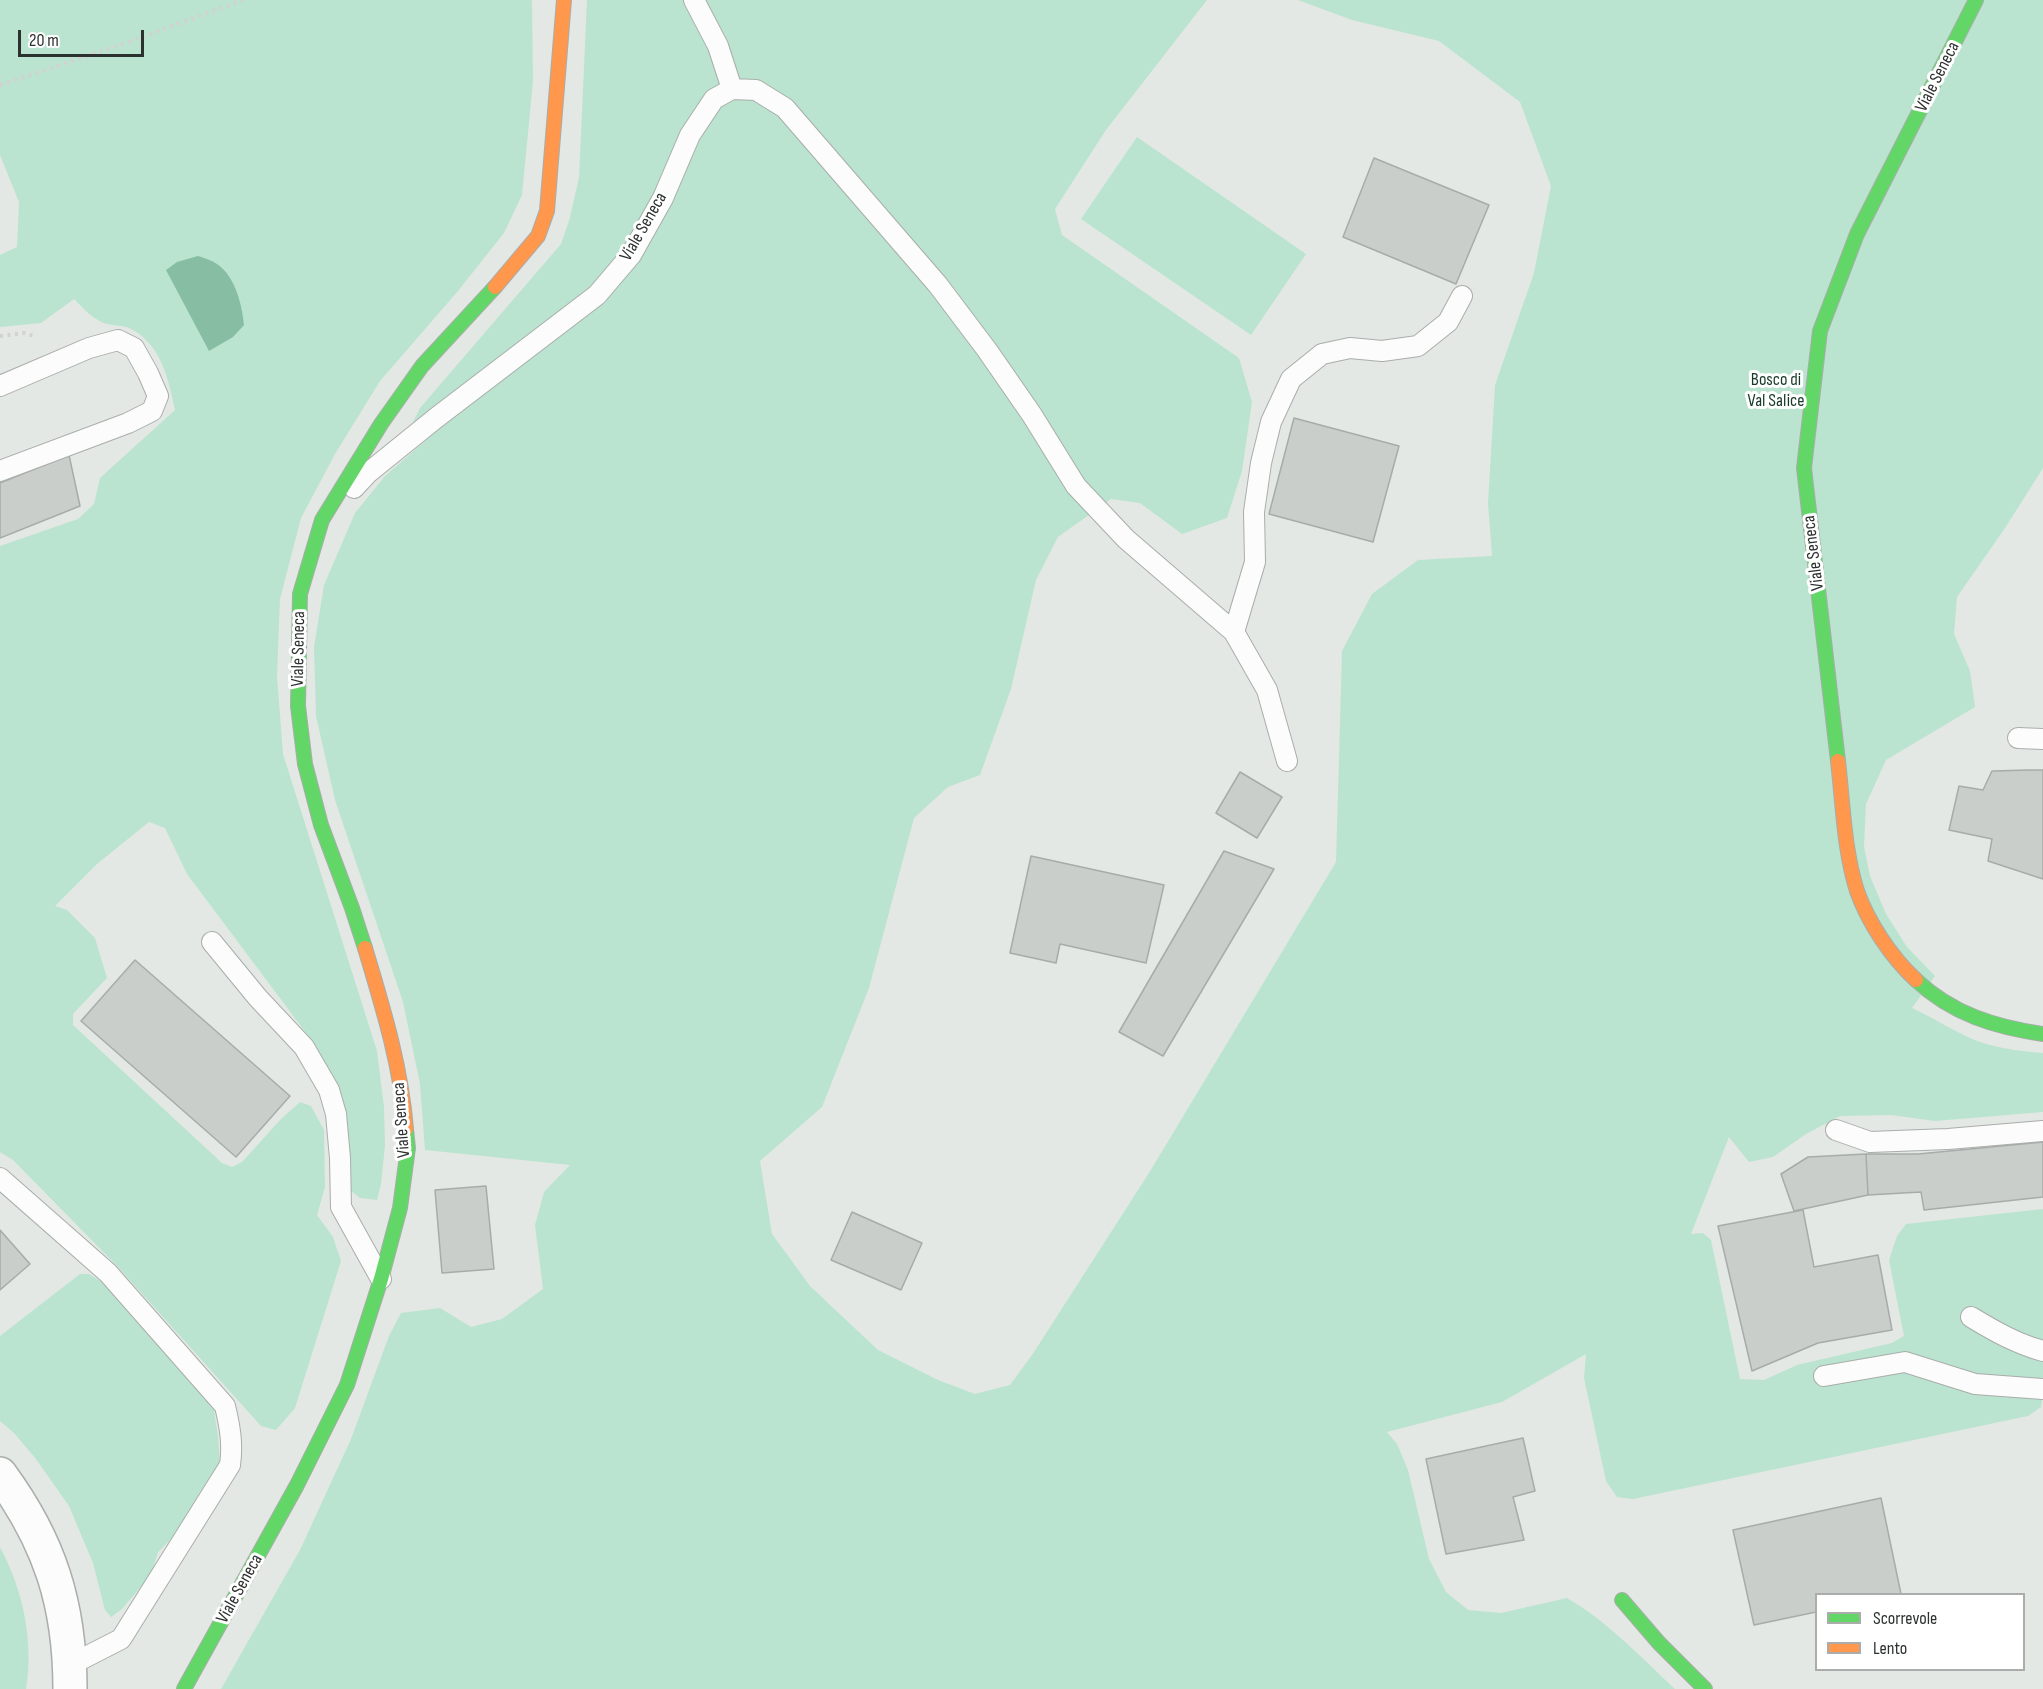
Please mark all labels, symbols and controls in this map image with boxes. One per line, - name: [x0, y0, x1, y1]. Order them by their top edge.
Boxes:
- scale bar: [21, 18, 147, 56]
- text: 20 m: [29, 30, 59, 51]
- street label: Viale Seneca: [1911, 38, 1965, 116]
- street label: Viale Seneca: [616, 189, 672, 265]
- park label: Bosco di Val Salice: [1748, 369, 1804, 412]
- street label: Viale Seneca: [1799, 514, 1829, 592]
- street label: Viale Seneca: [288, 611, 310, 687]
- street label: Viale Seneca: [389, 1082, 415, 1158]
- street label: Viale Seneca: [212, 1551, 268, 1627]
- legend: [1815, 1593, 2025, 1671]
- text: Scorrevole: [1873, 1608, 1937, 1629]
- text: Lento: [1873, 1638, 1907, 1659]

